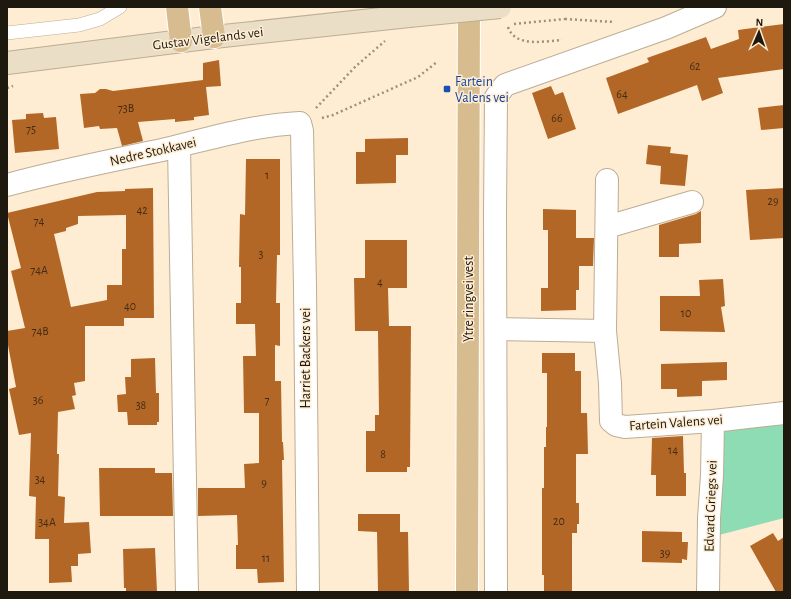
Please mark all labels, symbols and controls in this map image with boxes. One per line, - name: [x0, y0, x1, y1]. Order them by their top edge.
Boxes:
- north arrow: [739, 12, 779, 52]
- text: N: [755, 17, 763, 28]
- street label: Gustav Vigelands vei: [152, 25, 264, 53]
- house number: 62: [689, 60, 701, 72]
- place label: Fartein Valens vei: [455, 75, 509, 105]
- marker: Fartein Valens vei: [442, 84, 452, 94]
- house number: 64: [616, 88, 628, 100]
- house number: 73B: [118, 102, 134, 114]
- house number: 66: [551, 112, 563, 124]
- house number: 75: [26, 123, 36, 135]
- street label: Nedre Stokkavei: [109, 135, 198, 169]
- house number: 1: [265, 169, 269, 181]
- house number: 29: [767, 195, 779, 207]
- house number: 42: [136, 204, 148, 216]
- house number: 74: [34, 215, 45, 227]
- house number: 3: [259, 248, 264, 260]
- street label: Ytre ringvei vest: [462, 256, 476, 342]
- house number: 74A: [30, 264, 48, 276]
- house number: 4: [377, 276, 383, 288]
- house number: 40: [124, 300, 136, 312]
- house number: 10: [681, 307, 691, 319]
- street label: Harriet Backers vei: [299, 308, 313, 408]
- house number: 74B: [31, 325, 49, 337]
- house number: 36: [33, 394, 44, 406]
- house number: 7: [264, 394, 270, 406]
- house number: 38: [136, 399, 147, 411]
- street label: Fartein Valens vei: [629, 413, 723, 433]
- house number: 14: [668, 444, 678, 456]
- house number: 8: [380, 448, 386, 460]
- street label: Edvard Griegs vei: [702, 460, 720, 552]
- house number: 34: [35, 473, 46, 485]
- house number: 9: [261, 477, 267, 489]
- house number: 20: [553, 515, 565, 527]
- house number: 34A: [38, 516, 56, 528]
- house number: 39: [660, 547, 671, 559]
- house number: 11: [262, 552, 270, 564]

